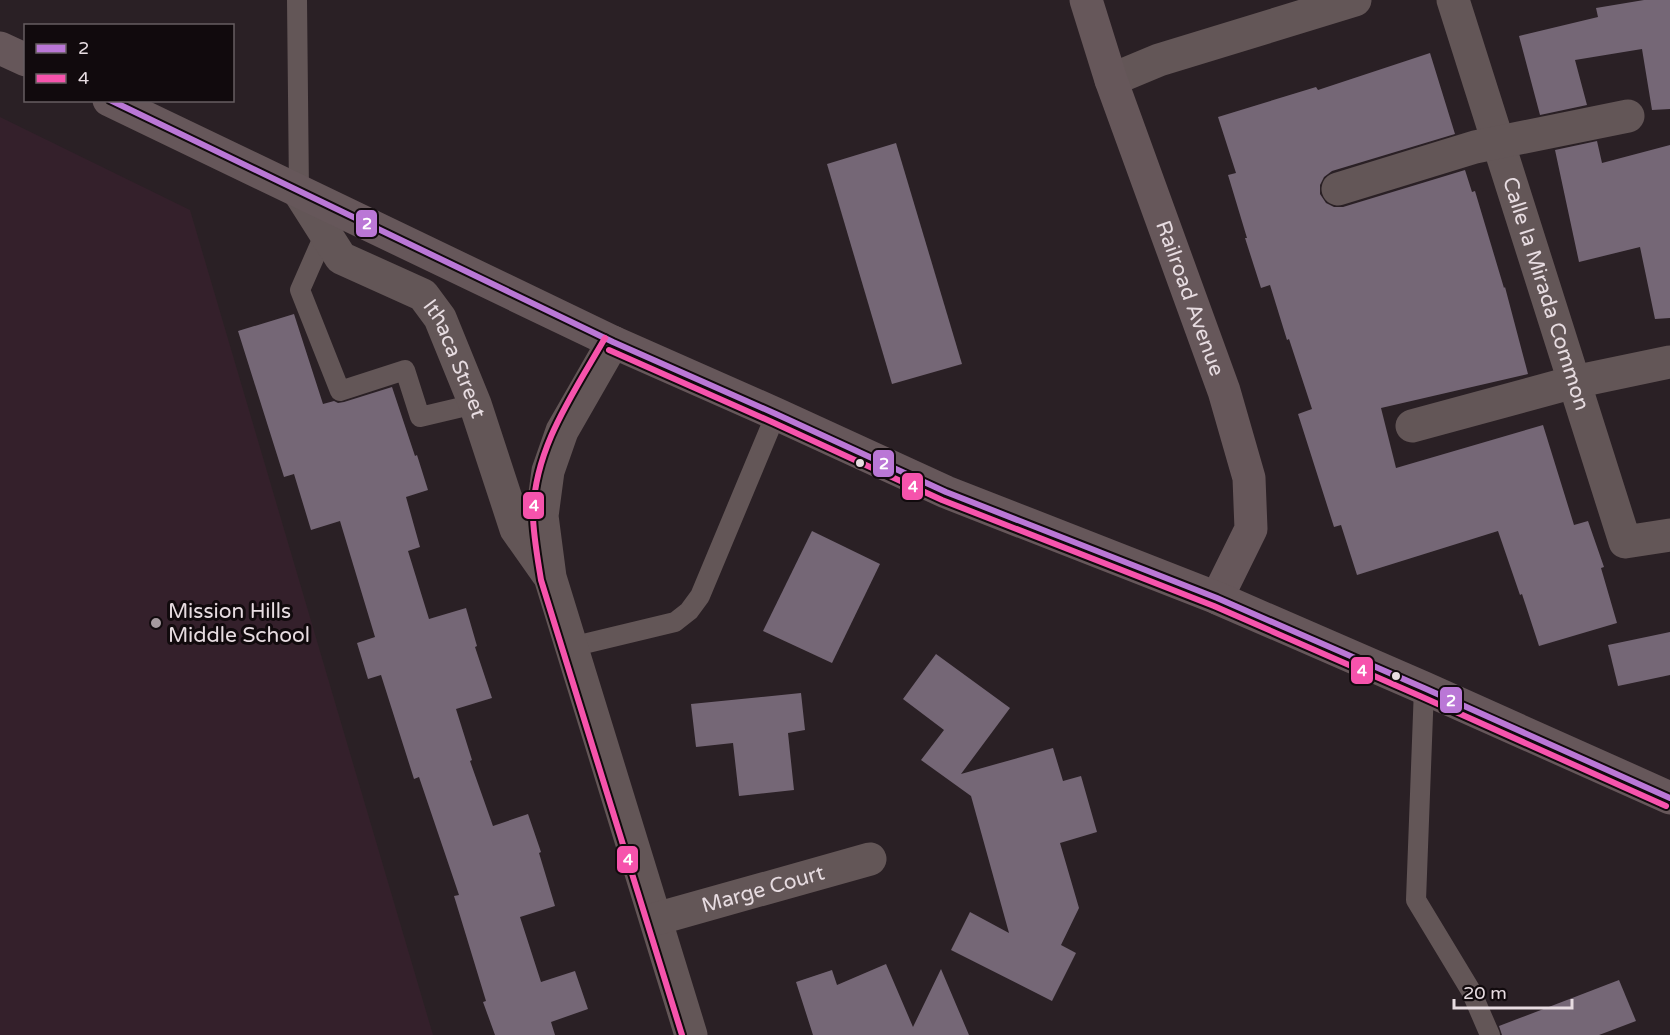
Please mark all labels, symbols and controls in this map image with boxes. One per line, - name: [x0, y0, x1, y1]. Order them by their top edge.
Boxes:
- legend: [24, 24, 234, 102]
- text: 2: [78, 37, 89, 59]
- text: 4: [78, 67, 89, 89]
- street label: Calle la Mirada Common: [1497, 174, 1594, 414]
- line badge: 2: [355, 209, 378, 238]
- text: 2: [362, 214, 372, 234]
- street label: Railroad Avenue: [1150, 217, 1230, 380]
- street label: Ithaca Street: [417, 295, 491, 421]
- line badge: 2: [872, 449, 895, 478]
- text: 2: [879, 454, 889, 474]
- unlabelled marker: [854, 457, 866, 469]
- line badge: 4: [901, 472, 924, 501]
- text: 4: [908, 477, 918, 497]
- line badge: 4: [522, 491, 545, 520]
- text: 4: [529, 496, 539, 516]
- place label: Mission Hills Middle School: [168, 599, 310, 648]
- marker: Mission Hills Middle School: [149, 616, 163, 630]
- line badge: 4: [1350, 656, 1374, 685]
- text: 4: [1357, 661, 1367, 681]
- unlabelled marker: [1390, 670, 1402, 682]
- line badge: 2: [1439, 686, 1463, 714]
- text: 2: [1446, 691, 1456, 711]
- line badge: 4: [616, 845, 639, 874]
- text: 4: [623, 850, 633, 870]
- street label: Marge Court: [699, 860, 827, 919]
- scale bar: [1454, 972, 1572, 1010]
- text: 20 m: [1463, 982, 1507, 1004]

